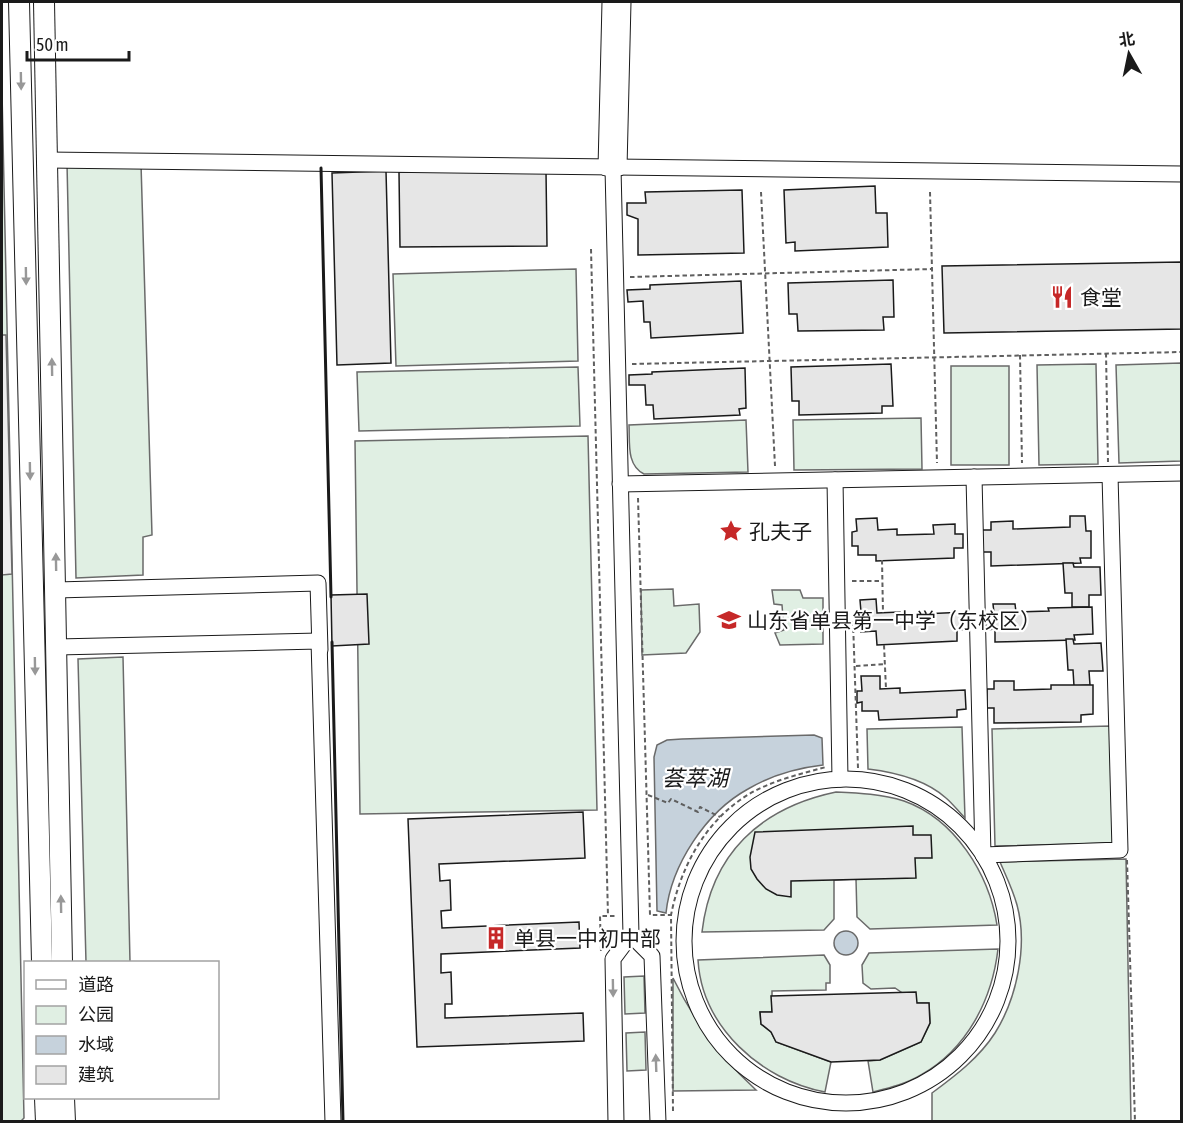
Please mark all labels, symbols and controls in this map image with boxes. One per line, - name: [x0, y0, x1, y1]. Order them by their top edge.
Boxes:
- scale bar: [27, 24, 129, 62]
- north arrow: [1099, 24, 1159, 84]
- text: 北: [1117, 29, 1136, 49]
- text: 50 m: [36, 34, 68, 55]
- one-way arrow: [16, 71, 26, 90]
- one-way arrow: [21, 266, 30, 285]
- restaurant icon: 食堂: [1049, 284, 1075, 310]
- place label: 食堂: [1080, 285, 1122, 309]
- one-way arrow: [47, 358, 56, 377]
- one-way arrow: [26, 461, 35, 480]
- place icon: 孔夫子: [718, 518, 744, 544]
- place label: 孔夫子: [749, 519, 812, 543]
- one-way arrow: [51, 553, 60, 572]
- school or university icon: 山东省单县第一中学（东校区）: [716, 607, 742, 633]
- place label: 山东省单县第一中学（东校区）: [747, 608, 1041, 632]
- one-way arrow: [30, 656, 40, 675]
- water label: 荟萃湖: [662, 765, 731, 791]
- one-way arrow: [56, 895, 66, 914]
- building icon: 单县一中初中部: [483, 925, 509, 951]
- place label: 单县一中初中部: [514, 926, 661, 950]
- legend: [24, 961, 219, 1099]
- text: 道路: [78, 974, 114, 995]
- one-way arrow: [609, 978, 618, 997]
- text: 公园: [78, 1004, 114, 1025]
- text: 水域: [78, 1034, 114, 1055]
- one-way arrow: [652, 1054, 661, 1073]
- text: 建筑: [78, 1064, 114, 1085]

